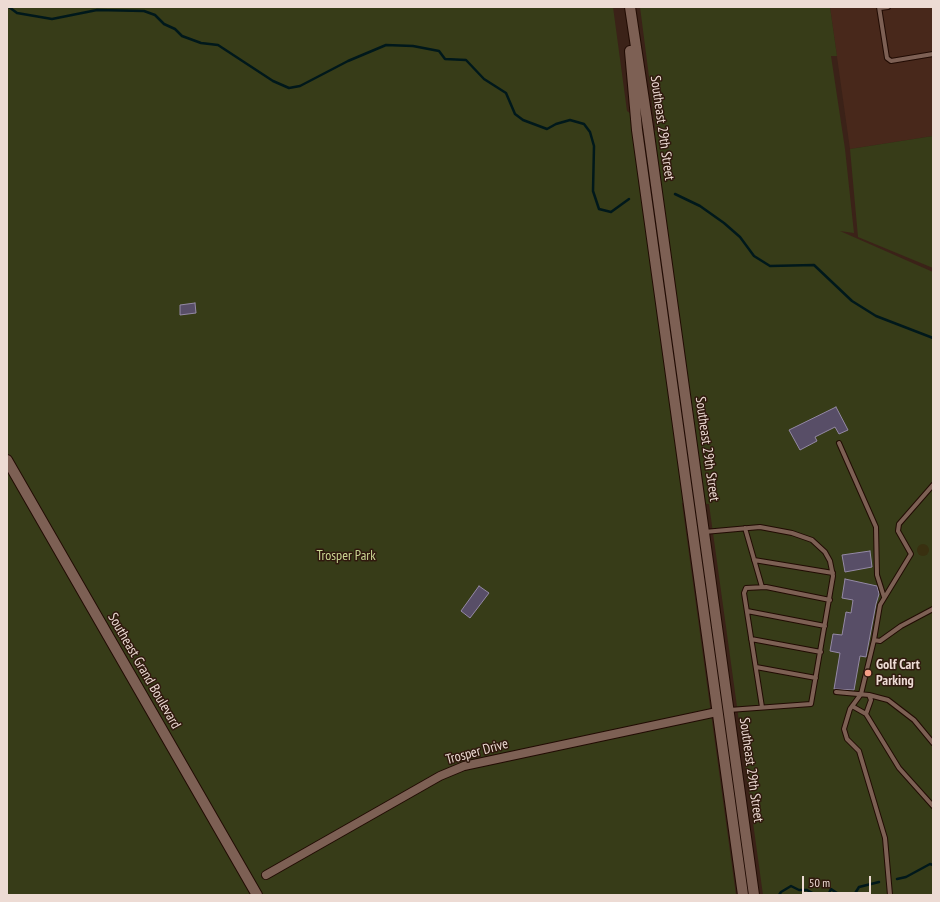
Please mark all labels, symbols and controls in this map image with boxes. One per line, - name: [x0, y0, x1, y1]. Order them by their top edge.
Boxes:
- street label: Southeast 29th Street: [646, 75, 678, 181]
- street label: Southeast 29th Street: [691, 396, 723, 502]
- park label: Trosper Park: [316, 548, 376, 564]
- street label: Southeast Grand Boulevard: [104, 610, 184, 732]
- place label: Golf Cart Parking: [876, 657, 920, 690]
- marker: Golf Cart Parking: [863, 668, 873, 678]
- street label: Southeast 29th Street: [735, 717, 767, 823]
- street label: Trosper Drive: [444, 736, 510, 768]
- scale bar: [804, 868, 873, 894]
- text: 50 m: [809, 875, 830, 890]

